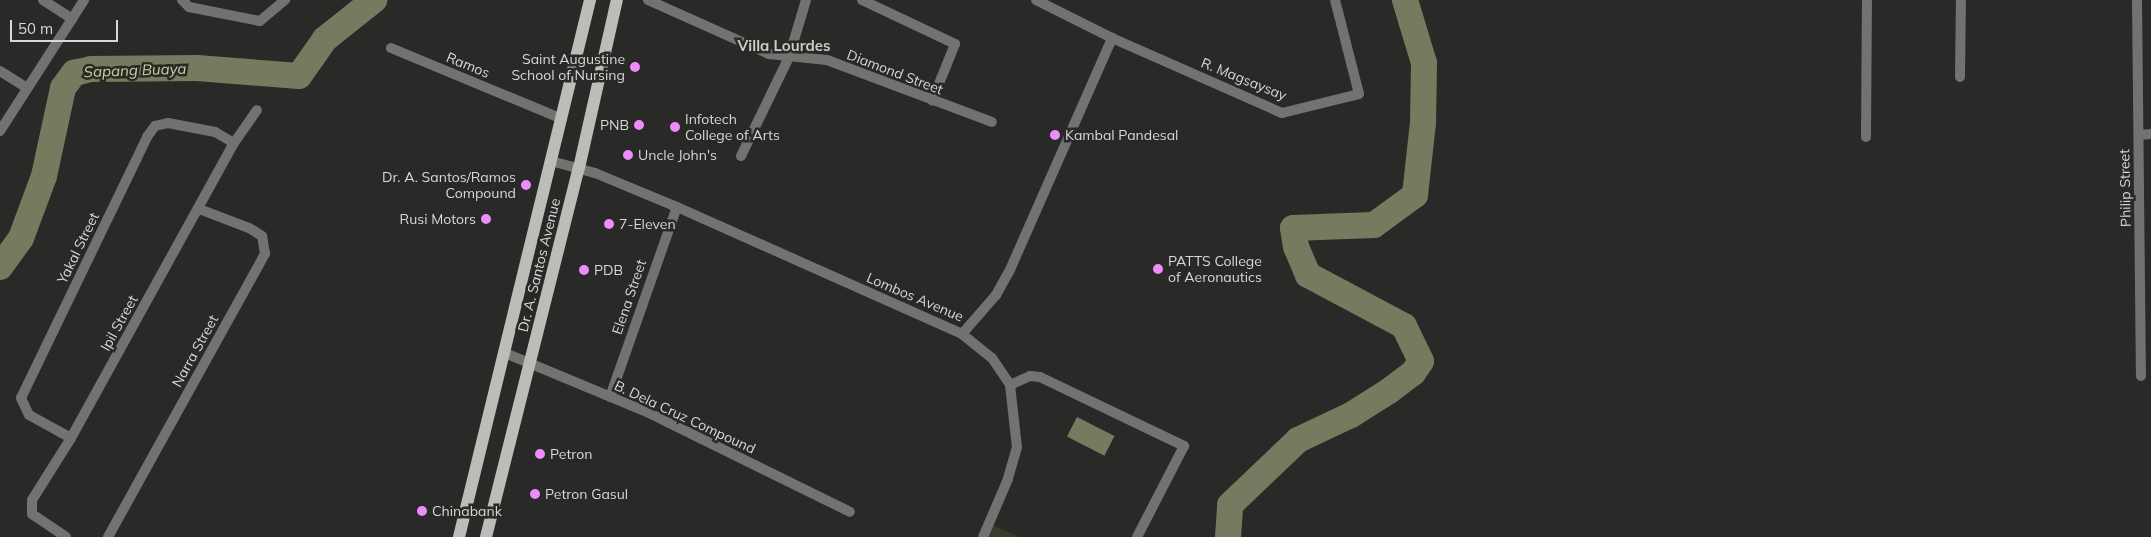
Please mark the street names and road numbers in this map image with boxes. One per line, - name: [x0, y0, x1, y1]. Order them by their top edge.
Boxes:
- street label: Diamond Street: [845, 46, 945, 98]
- street label: Ramos: [444, 49, 492, 81]
- street label: R. Magsaysay: [1199, 54, 1289, 104]
- street label: Philip Street: [2116, 149, 2134, 227]
- street label: Dr. A. Santos Avenue: [514, 196, 564, 334]
- street label: Yakal Street: [54, 210, 102, 286]
- street label: Elena Street: [608, 257, 650, 337]
- street label: Lombos Avenue: [864, 269, 966, 325]
- street label: Ipil Street: [97, 292, 141, 354]
- street label: Narra Street: [168, 312, 222, 390]
- street label: B. Dela Cruz Compound: [612, 377, 758, 457]

